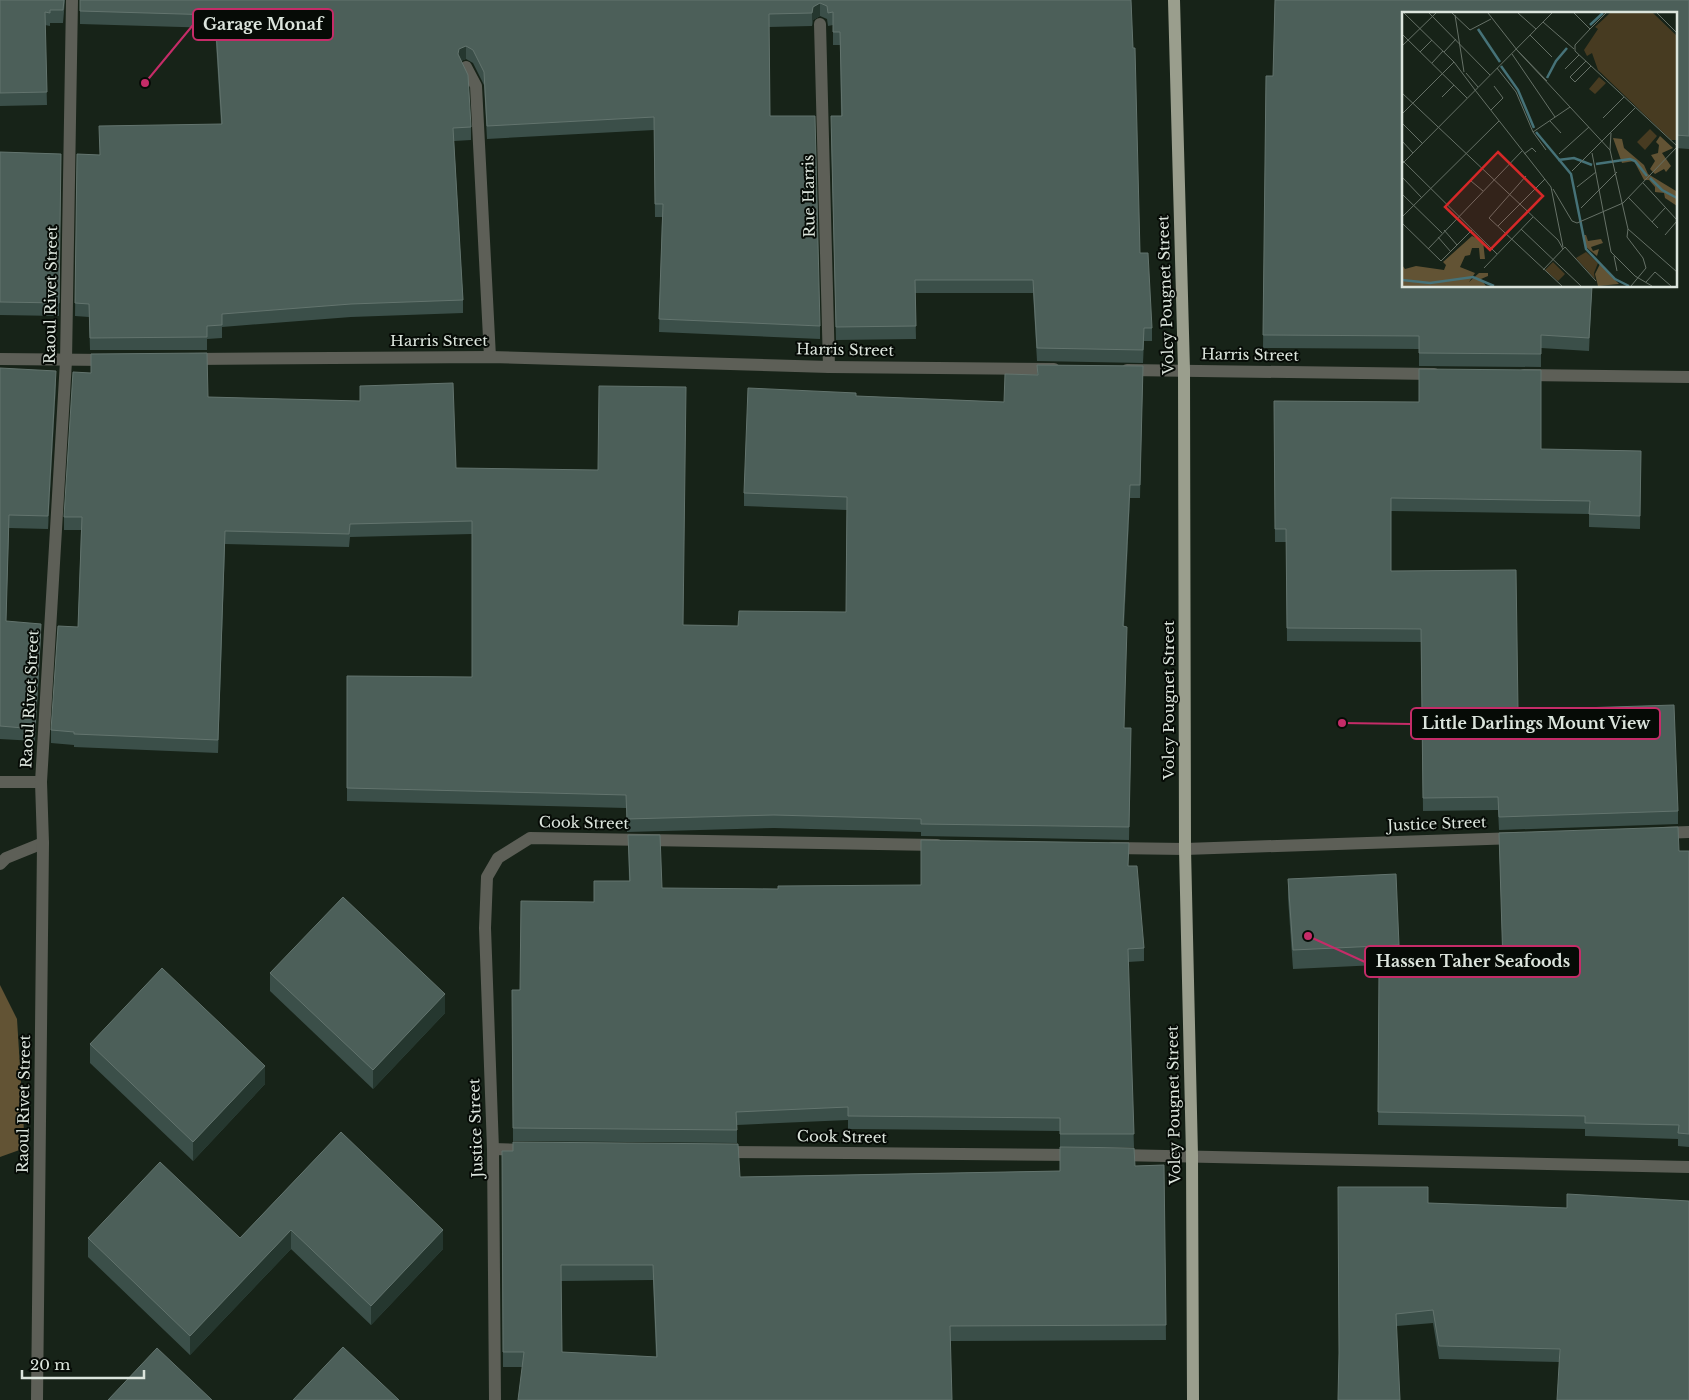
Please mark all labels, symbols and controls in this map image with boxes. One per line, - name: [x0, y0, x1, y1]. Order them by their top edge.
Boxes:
- callout: Garage Monaf: [193, 9, 333, 40]
- inset map: [1402, 12, 1676, 288]
- text: Garage Monaf: [203, 14, 325, 34]
- street label: Rue Harris: [798, 154, 819, 238]
- street label: Volcy Pougnet Street: [1153, 215, 1178, 376]
- street label: Raoul Rivet Street: [40, 225, 61, 364]
- street label: Harris Street: [390, 331, 488, 350]
- street label: Harris Street: [796, 339, 894, 360]
- street label: Harris Street: [1201, 344, 1299, 365]
- street label: Volcy Pougnet Street: [1159, 620, 1178, 781]
- street label: Raoul Rivet Street: [16, 629, 43, 769]
- callout: Little Darlings Mount View: [1411, 708, 1660, 739]
- text: Little Darlings Mount View: [1422, 713, 1651, 733]
- street label: Cook Street: [539, 812, 630, 833]
- street label: Justice Street: [1385, 812, 1487, 835]
- callout: Hassen Taher Seafoods: [1365, 946, 1580, 977]
- text: Hassen Taher Seafoods: [1376, 951, 1570, 971]
- street label: Volcy Pougnet Street: [1163, 1025, 1184, 1186]
- street label: Raoul Rivet Street: [13, 1034, 34, 1173]
- street label: Justice Street: [464, 1078, 487, 1180]
- street label: Cook Street: [797, 1126, 888, 1147]
- scale bar: [22, 1348, 145, 1380]
- text: 20 m: [30, 1355, 70, 1374]

